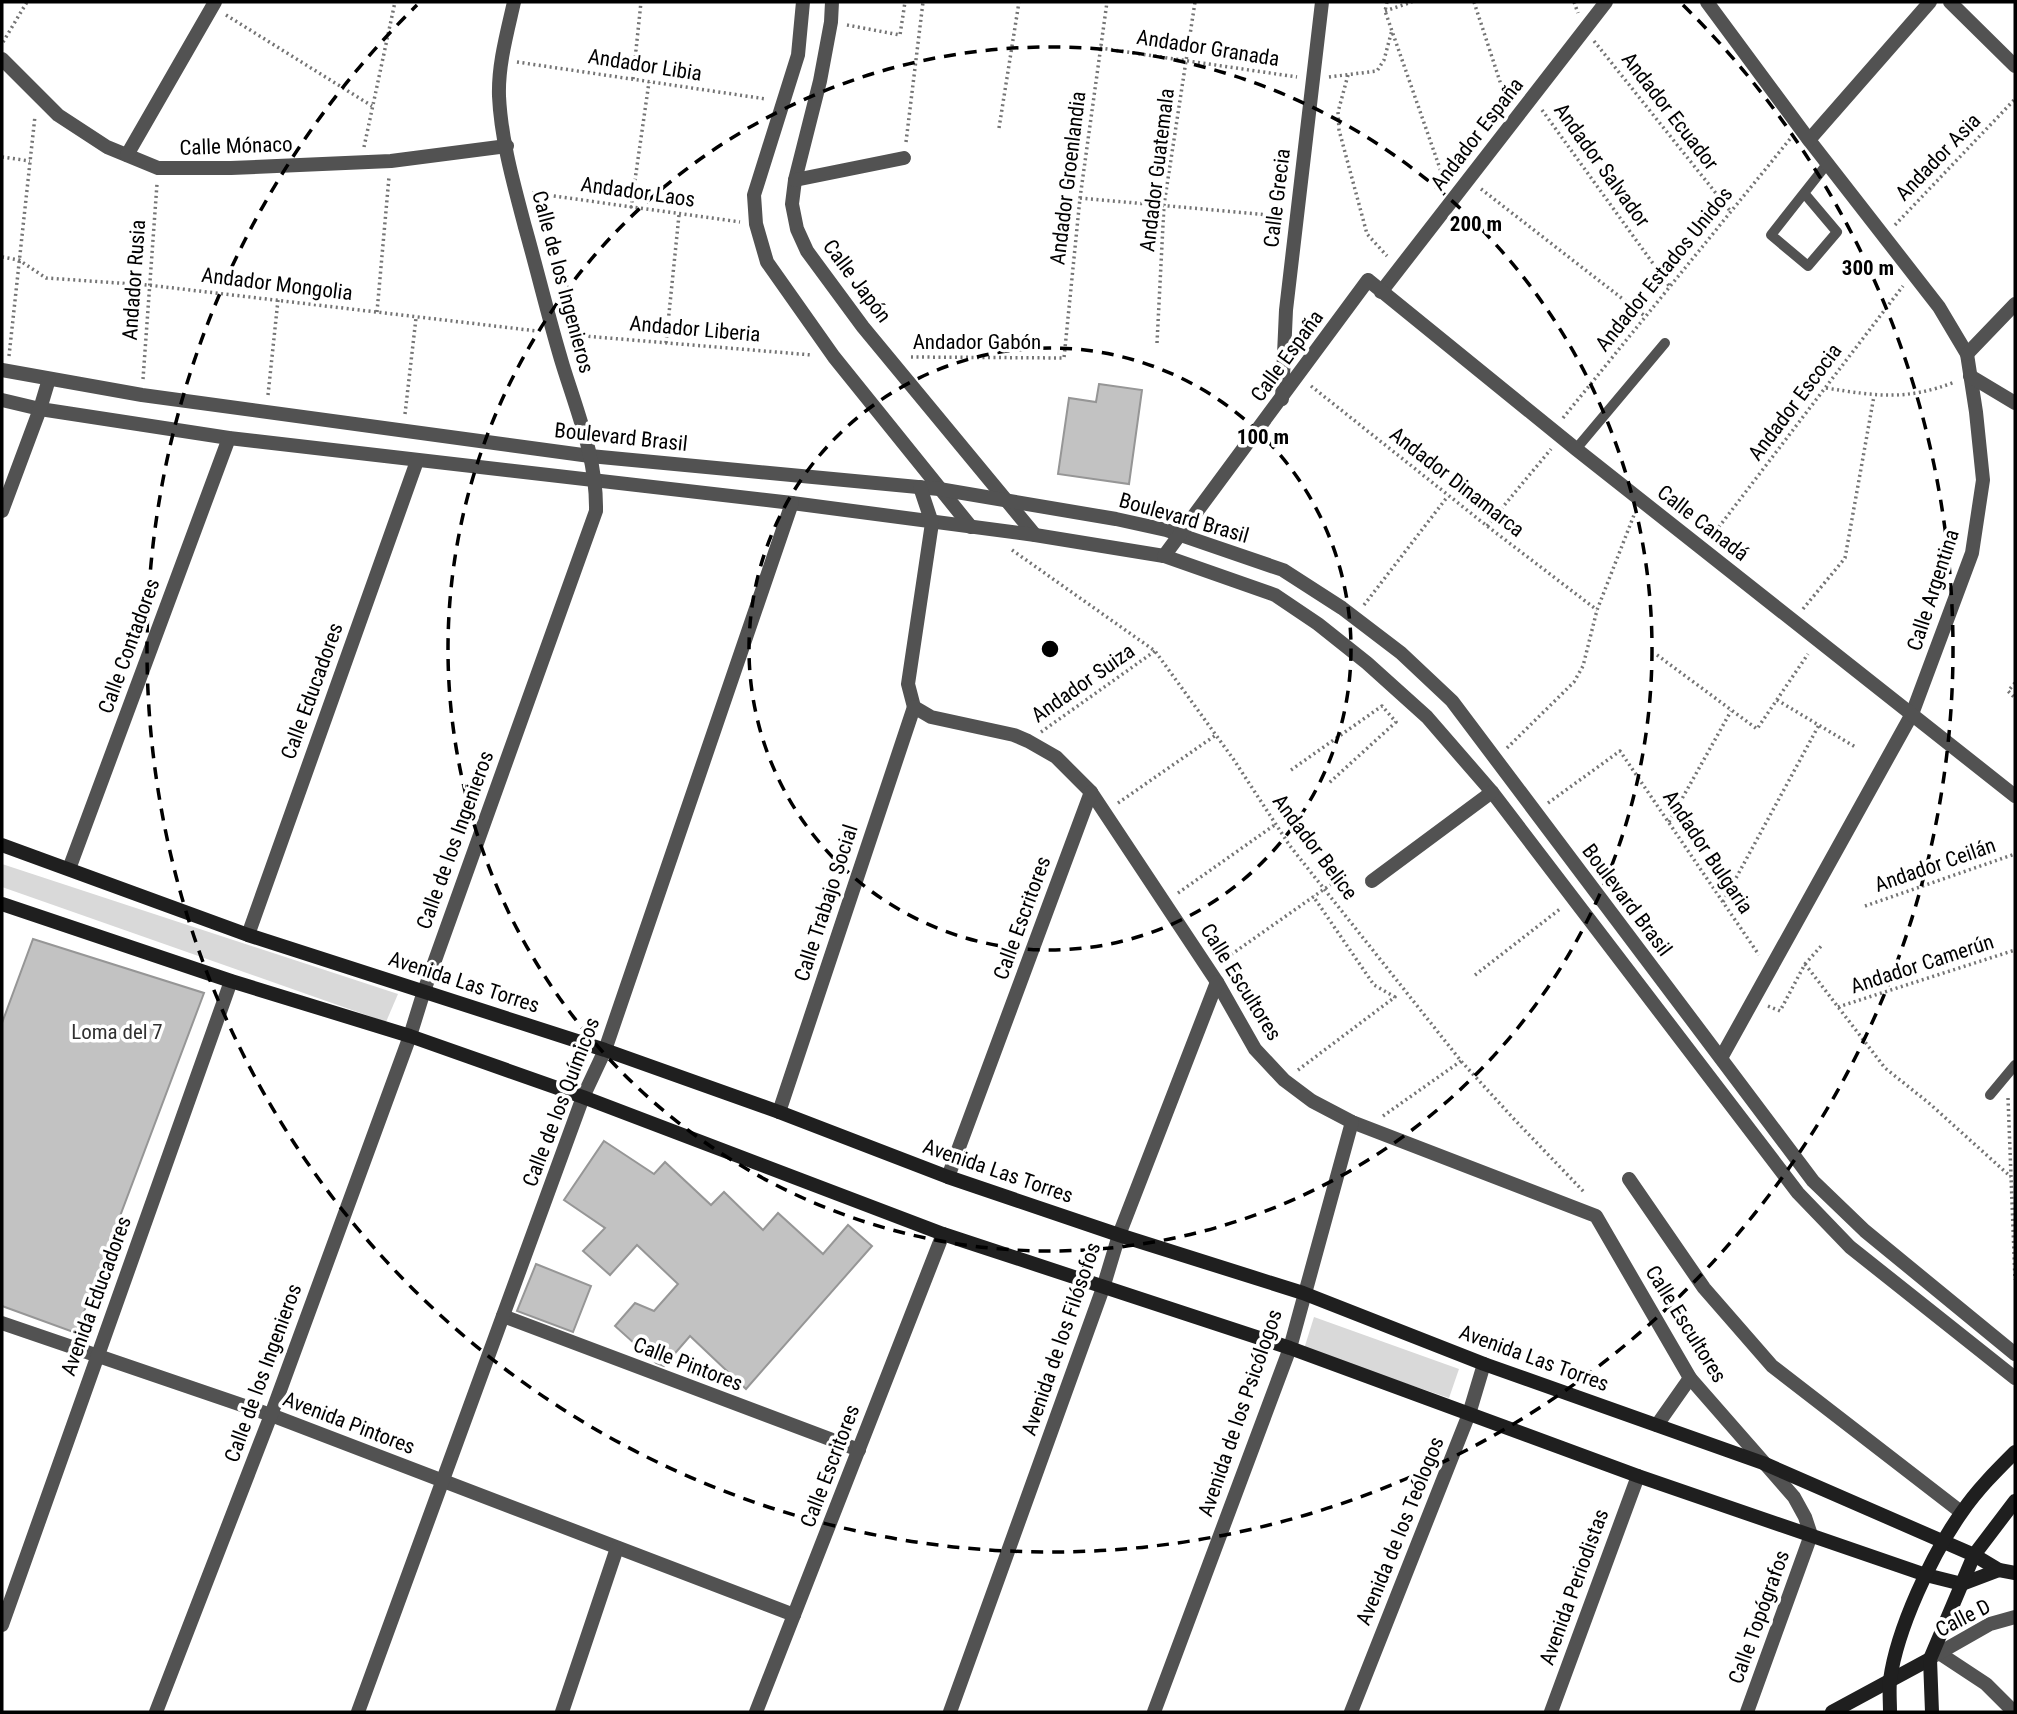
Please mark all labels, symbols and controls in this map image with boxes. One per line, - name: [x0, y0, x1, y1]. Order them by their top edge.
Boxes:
- street label: Andador Granada: [1135, 25, 1281, 71]
- street label: Andador Libia: [586, 44, 704, 86]
- street label: Andador Ecuador: [1617, 47, 1723, 175]
- street label: Andador España: [1426, 73, 1528, 195]
- street label: Andador Guatemala: [1135, 87, 1179, 253]
- street label: Andador Groenlandia: [1045, 90, 1091, 266]
- street label: Andador Salvador: [1549, 99, 1655, 231]
- street label: Andador Asia: [1891, 109, 1985, 205]
- street label: Calle Mónaco: [179, 132, 293, 160]
- street label: Calle Grecia: [1259, 147, 1295, 249]
- street label: Andador Laos: [579, 172, 697, 212]
- street label: Andador Estados Unidos: [1591, 182, 1737, 356]
- street label: Calle de los Ingenieros: [527, 188, 599, 376]
- text: 200 m: [1450, 212, 1502, 236]
- street label: Andador Rusia: [118, 219, 150, 341]
- street label: Calle Japón: [818, 235, 896, 327]
- text: 300 m: [1842, 256, 1894, 280]
- street label: Andador Mongolia: [200, 263, 354, 305]
- street label: Calle España: [1246, 306, 1328, 406]
- street label: Andador Liberia: [629, 311, 761, 347]
- street label: Andador Gabón: [913, 330, 1041, 354]
- street label: Andador Escocia: [1743, 339, 1847, 465]
- street label: Boulevard Brasil: [553, 418, 689, 456]
- street label: Andador Dinamarca: [1385, 422, 1529, 542]
- text: 100 m: [1237, 425, 1289, 449]
- street label: Calle Canadá: [1653, 480, 1753, 566]
- street label: Boulevard Brasil: [1116, 488, 1252, 548]
- street label: Calle Argentina: [1902, 526, 1964, 654]
- street label: Calle Contadores: [93, 575, 165, 717]
- street label: Calle Educadores: [276, 620, 348, 762]
- centre of rings: [1038, 637, 1062, 661]
- street label: Andador Suiza: [1027, 639, 1139, 727]
- street label: Calle de los Ingenieros: [412, 748, 498, 932]
- street label: Andador Bulgaria: [1658, 786, 1758, 918]
- street label: Andador Belice: [1268, 790, 1362, 904]
- street label: Calle Trabajo Social: [789, 822, 863, 984]
- street label: Andador Ceilán: [1871, 833, 1999, 897]
- street label: Boulevard Brasil: [1577, 839, 1677, 961]
- street label: Calle Escritores: [989, 853, 1055, 983]
- street label: Calle Escultores: [1196, 919, 1286, 1045]
- street label: Andador Camerún: [1847, 930, 1997, 998]
- street label: Avenida Las Torres: [386, 946, 542, 1018]
- street label: Calle de los Químicos: [518, 1014, 604, 1190]
- park label: Loma del 7: [71, 1020, 163, 1044]
- street label: Avenida Las Torres: [920, 1134, 1076, 1208]
- street label: Avenida Educadores: [56, 1213, 136, 1379]
- street label: Avenida de los Filósofos: [1017, 1239, 1105, 1439]
- street label: Calle Escultores: [1641, 1261, 1731, 1387]
- street label: Calle de los Ingenieros: [220, 1281, 306, 1465]
- street label: Avenida de los Psicólogos: [1193, 1306, 1287, 1520]
- street label: Avenida Las Torres: [1456, 1320, 1612, 1396]
- street label: Calle Pintores: [630, 1332, 746, 1396]
- street label: Avenida Pintores: [280, 1387, 418, 1459]
- street label: Calle Escritores: [796, 1401, 864, 1531]
- street label: Avenida de los Teólogos: [1351, 1433, 1449, 1629]
- street label: Avenida Periodistas: [1535, 1506, 1613, 1668]
- street label: Calle Topógrafos: [1724, 1547, 1794, 1687]
- street label: Calle D: [1932, 1594, 1994, 1642]

